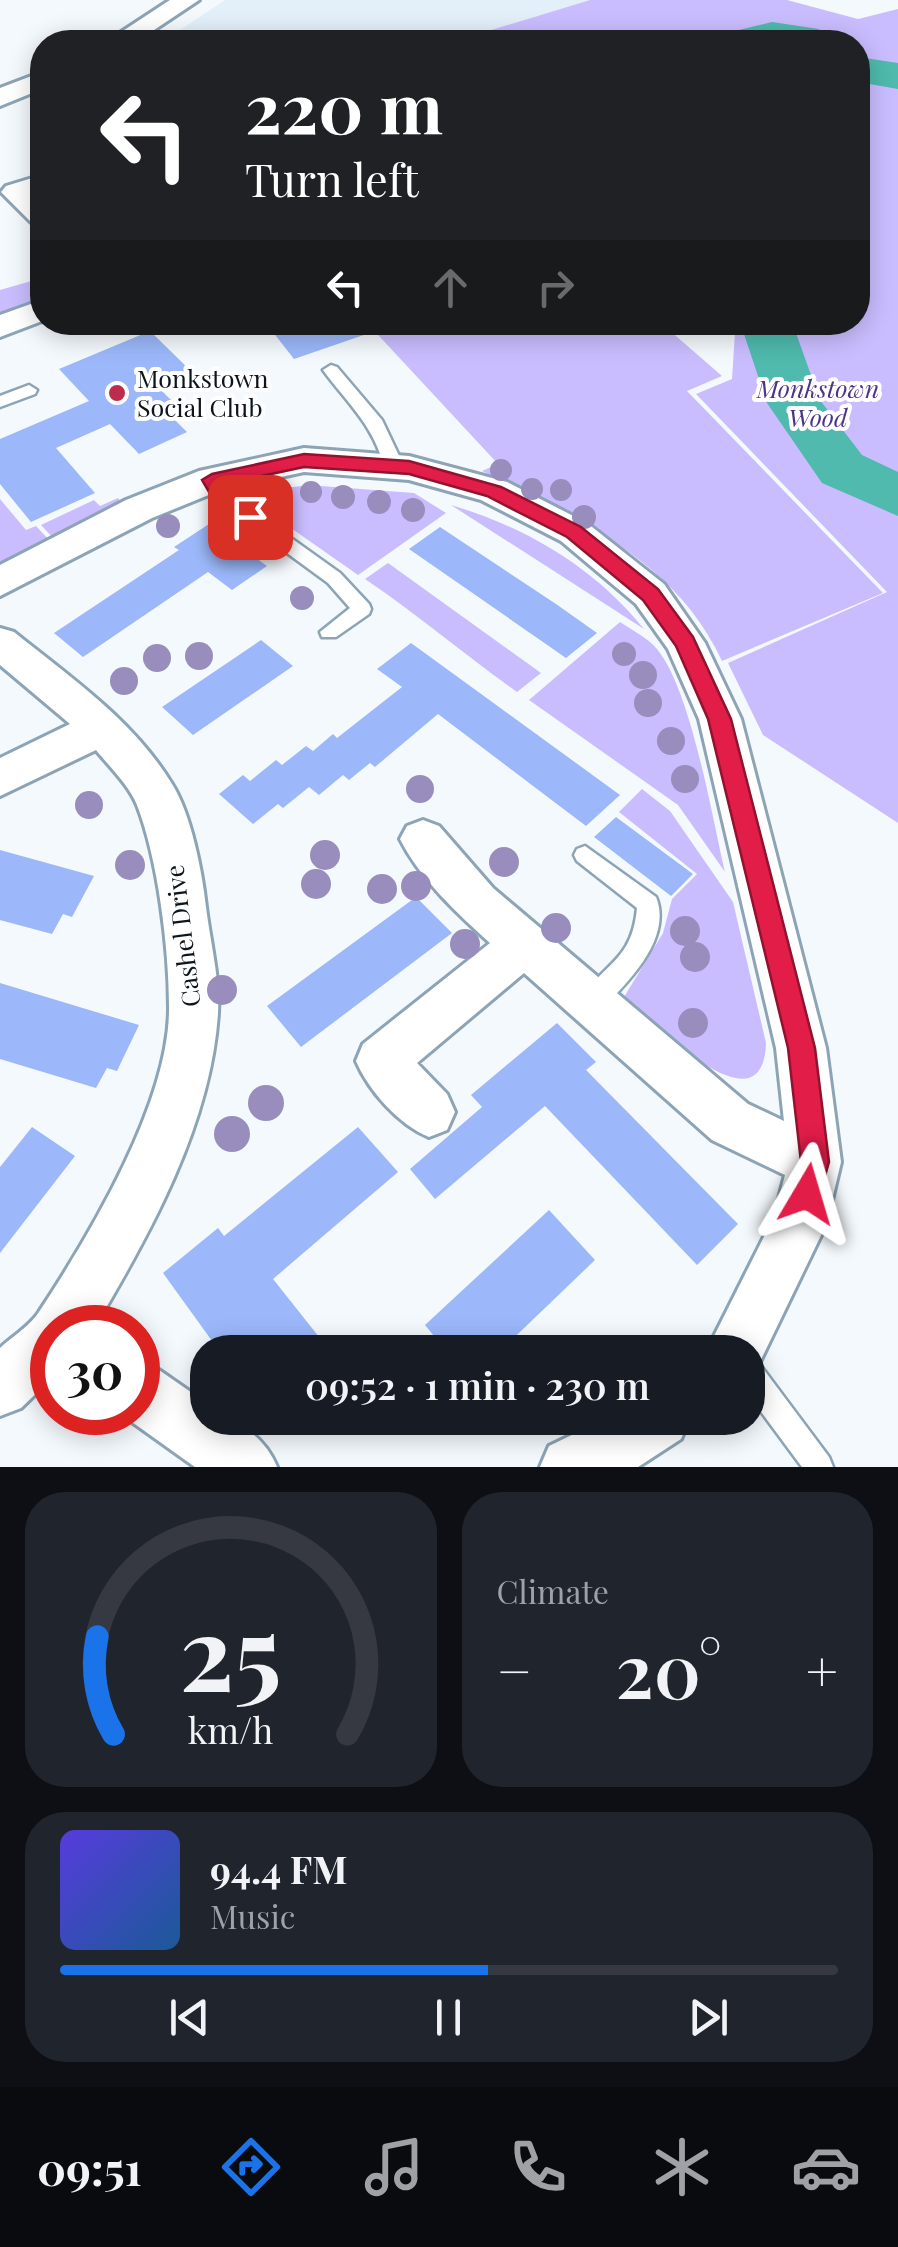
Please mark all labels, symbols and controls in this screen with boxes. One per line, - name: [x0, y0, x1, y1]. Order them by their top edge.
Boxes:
- text: 220 m: [245, 58, 443, 152]
- icon: left: [80, 70, 210, 200]
- text: Turn left: [245, 148, 419, 208]
- icon: left: [318, 260, 373, 315]
- icon: ahead: [423, 260, 478, 315]
- icon: right: [528, 260, 583, 315]
- place label: Monkstown Social Club: [137, 361, 269, 423]
- park label: Monkstown Wood: [756, 371, 879, 433]
- marker: Monkstown Social Club: [106, 382, 128, 404]
- pin: [208, 475, 293, 560]
- icon: arrive: [223, 490, 278, 545]
- street label: Cashel Drive: [156, 863, 207, 1009]
- position arrow: [755, 1142, 859, 1246]
- speed limit sign: 30: [30, 1305, 160, 1435]
- text: 09:52 · 1 min · 230 m: [305, 1359, 650, 1410]
- text: Climate: [497, 1569, 609, 1612]
- text: 25: [180, 1579, 282, 1718]
- text: 20°: [616, 1618, 722, 1718]
- text: −: [497, 1632, 532, 1706]
- text: +: [806, 1632, 838, 1706]
- text: km/h: [188, 1705, 274, 1753]
- text: 94.4 FM: [210, 1843, 348, 1894]
- text: Music: [210, 1894, 295, 1937]
- icon: previous: [162, 1990, 217, 2045]
- icon: pause: [421, 1990, 476, 2045]
- icon: next: [681, 1990, 736, 2045]
- icon: directions: [216, 2132, 286, 2202]
- icon: music: [359, 2132, 429, 2202]
- icon: phone: [503, 2132, 573, 2202]
- icon: climate: [647, 2132, 717, 2202]
- icon: car: [791, 2132, 861, 2202]
- text: 09:51: [37, 2137, 142, 2197]

